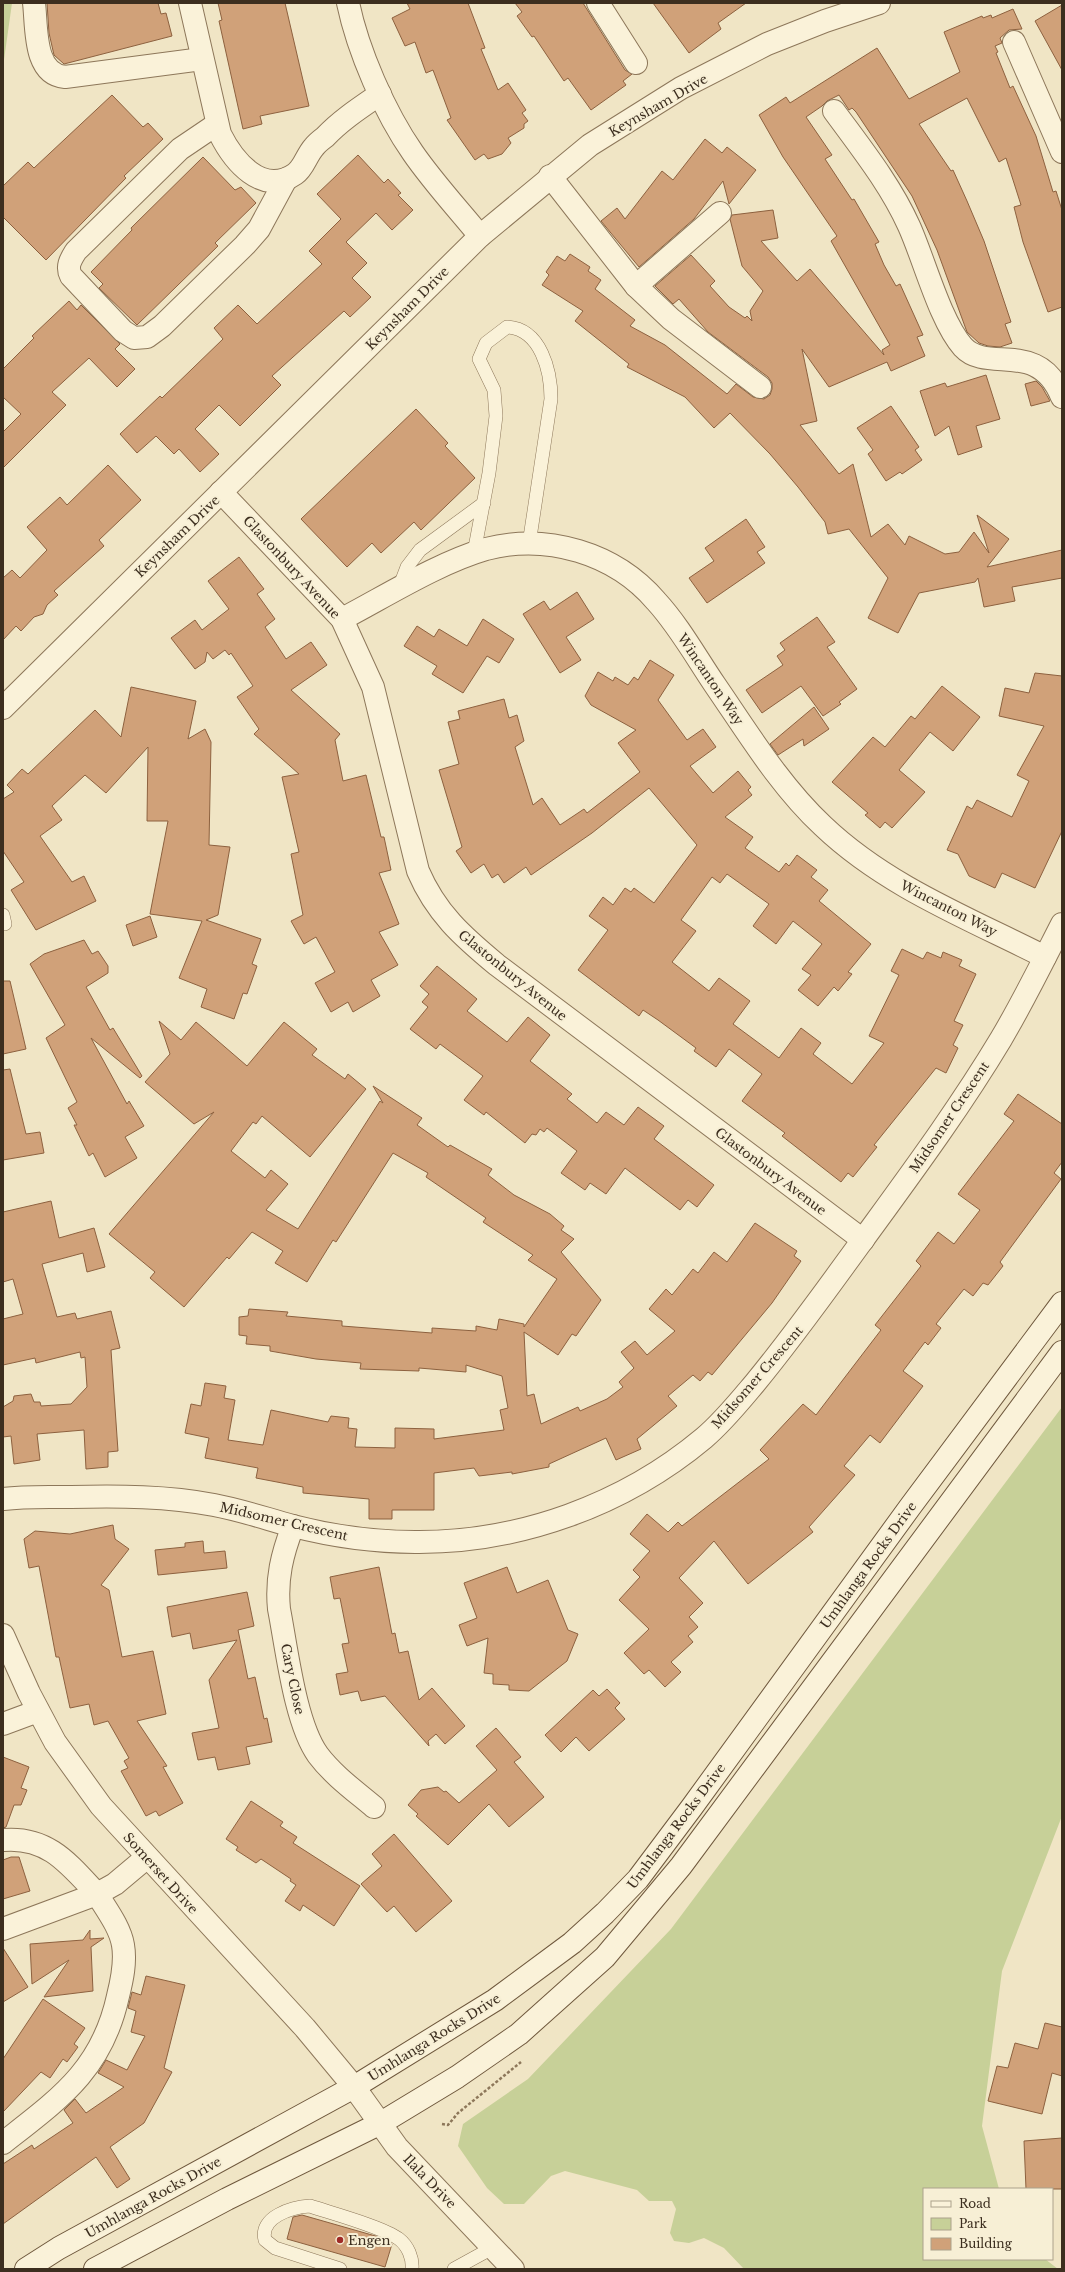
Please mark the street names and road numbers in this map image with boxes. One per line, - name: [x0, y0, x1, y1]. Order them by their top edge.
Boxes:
- street label: Keynsham Drive: [606, 70, 711, 141]
- street label: Keynsham Drive: [362, 263, 453, 354]
- street label: Keynsham Drive: [131, 492, 223, 581]
- street label: Glastonbury Avenue: [239, 512, 344, 623]
- street label: Wincanton Way: [673, 629, 748, 729]
- street label: Wincanton Way: [897, 876, 1001, 941]
- street label: Glastonbury Avenue: [455, 926, 571, 1024]
- street label: Midsomer Crescent: [906, 1058, 993, 1176]
- street label: Glastonbury Avenue: [712, 1124, 830, 1219]
- street label: Midsomer Crescent: [708, 1322, 807, 1432]
- street label: Midsomer Crescent: [218, 1498, 350, 1545]
- street label: Umhlanga Rocks Drive: [817, 1498, 920, 1632]
- street label: Cary Close: [277, 1642, 308, 1716]
- street label: Umhlanga Rocks Drive: [624, 1760, 729, 1893]
- street label: Somerset Drive: [120, 1829, 202, 1918]
- street label: Umhlanga Rocks Drive: [365, 1990, 504, 2085]
- street label: Ilala Drive: [400, 2151, 460, 2212]
- street label: Umhlanga Rocks Drive: [82, 2153, 224, 2242]

